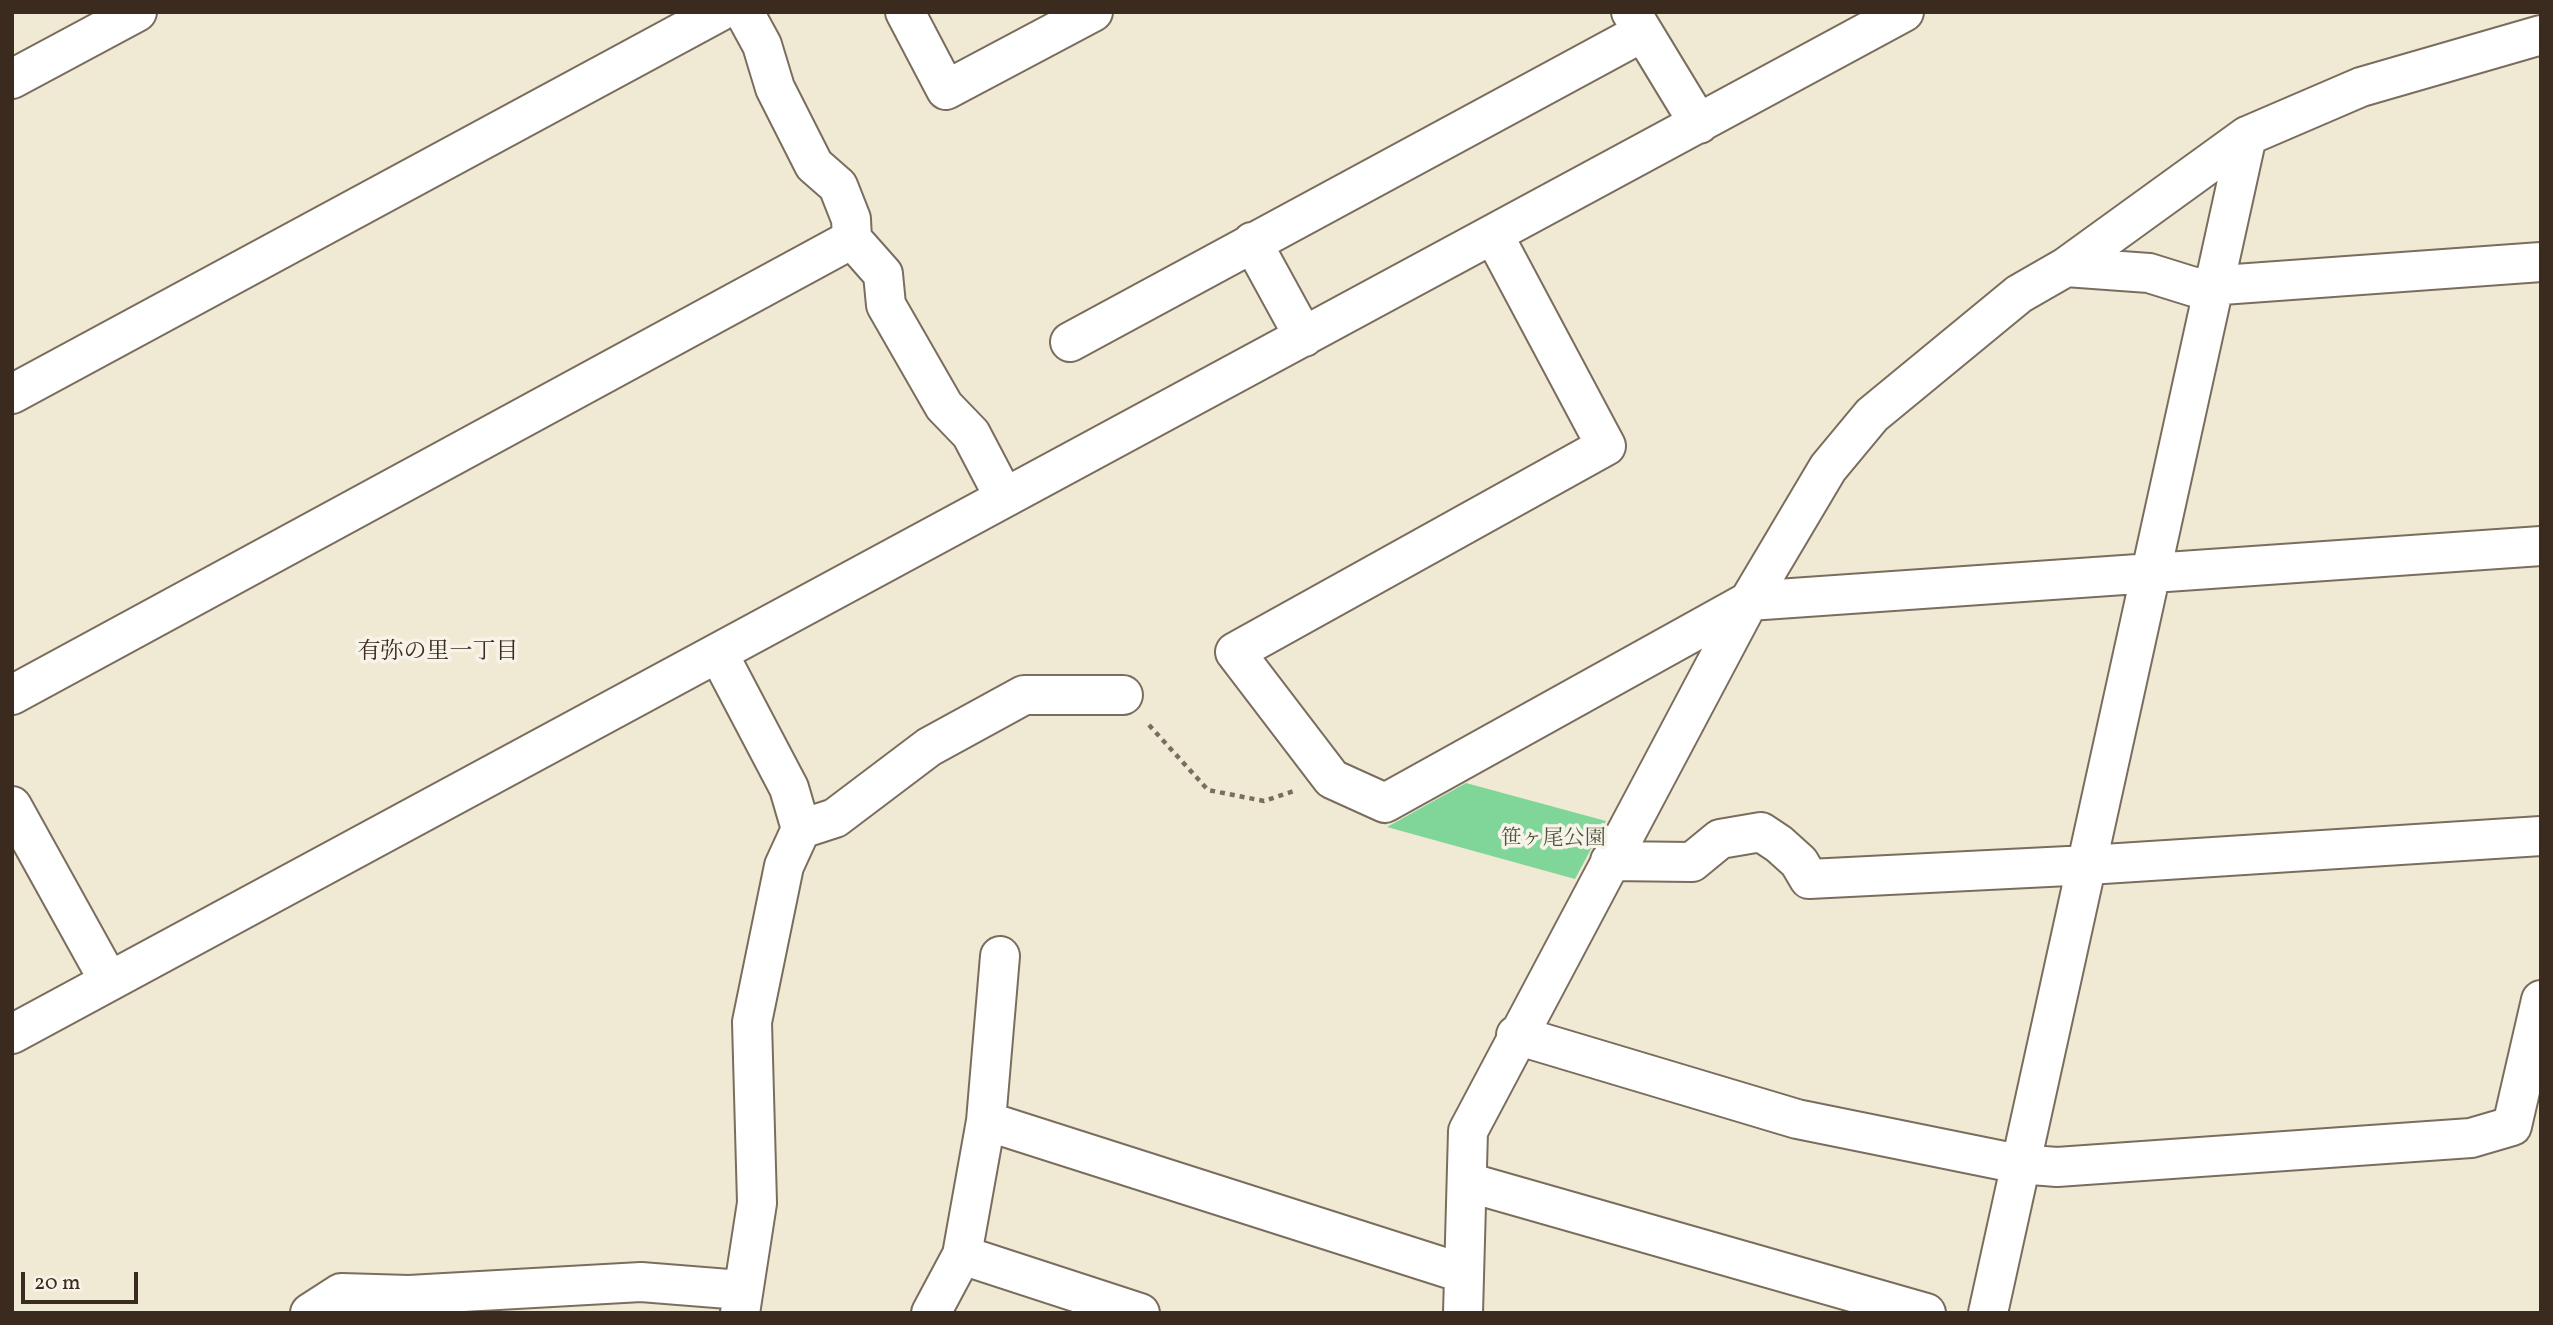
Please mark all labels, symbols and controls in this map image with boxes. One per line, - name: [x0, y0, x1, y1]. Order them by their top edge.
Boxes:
- district label: 有弥の里一丁目: [358, 640, 518, 668]
- park label: 笹ヶ尾公園: [1501, 827, 1605, 853]
- scale bar: [24, 1258, 142, 1302]
- text: 20 m: [34, 1269, 80, 1298]

